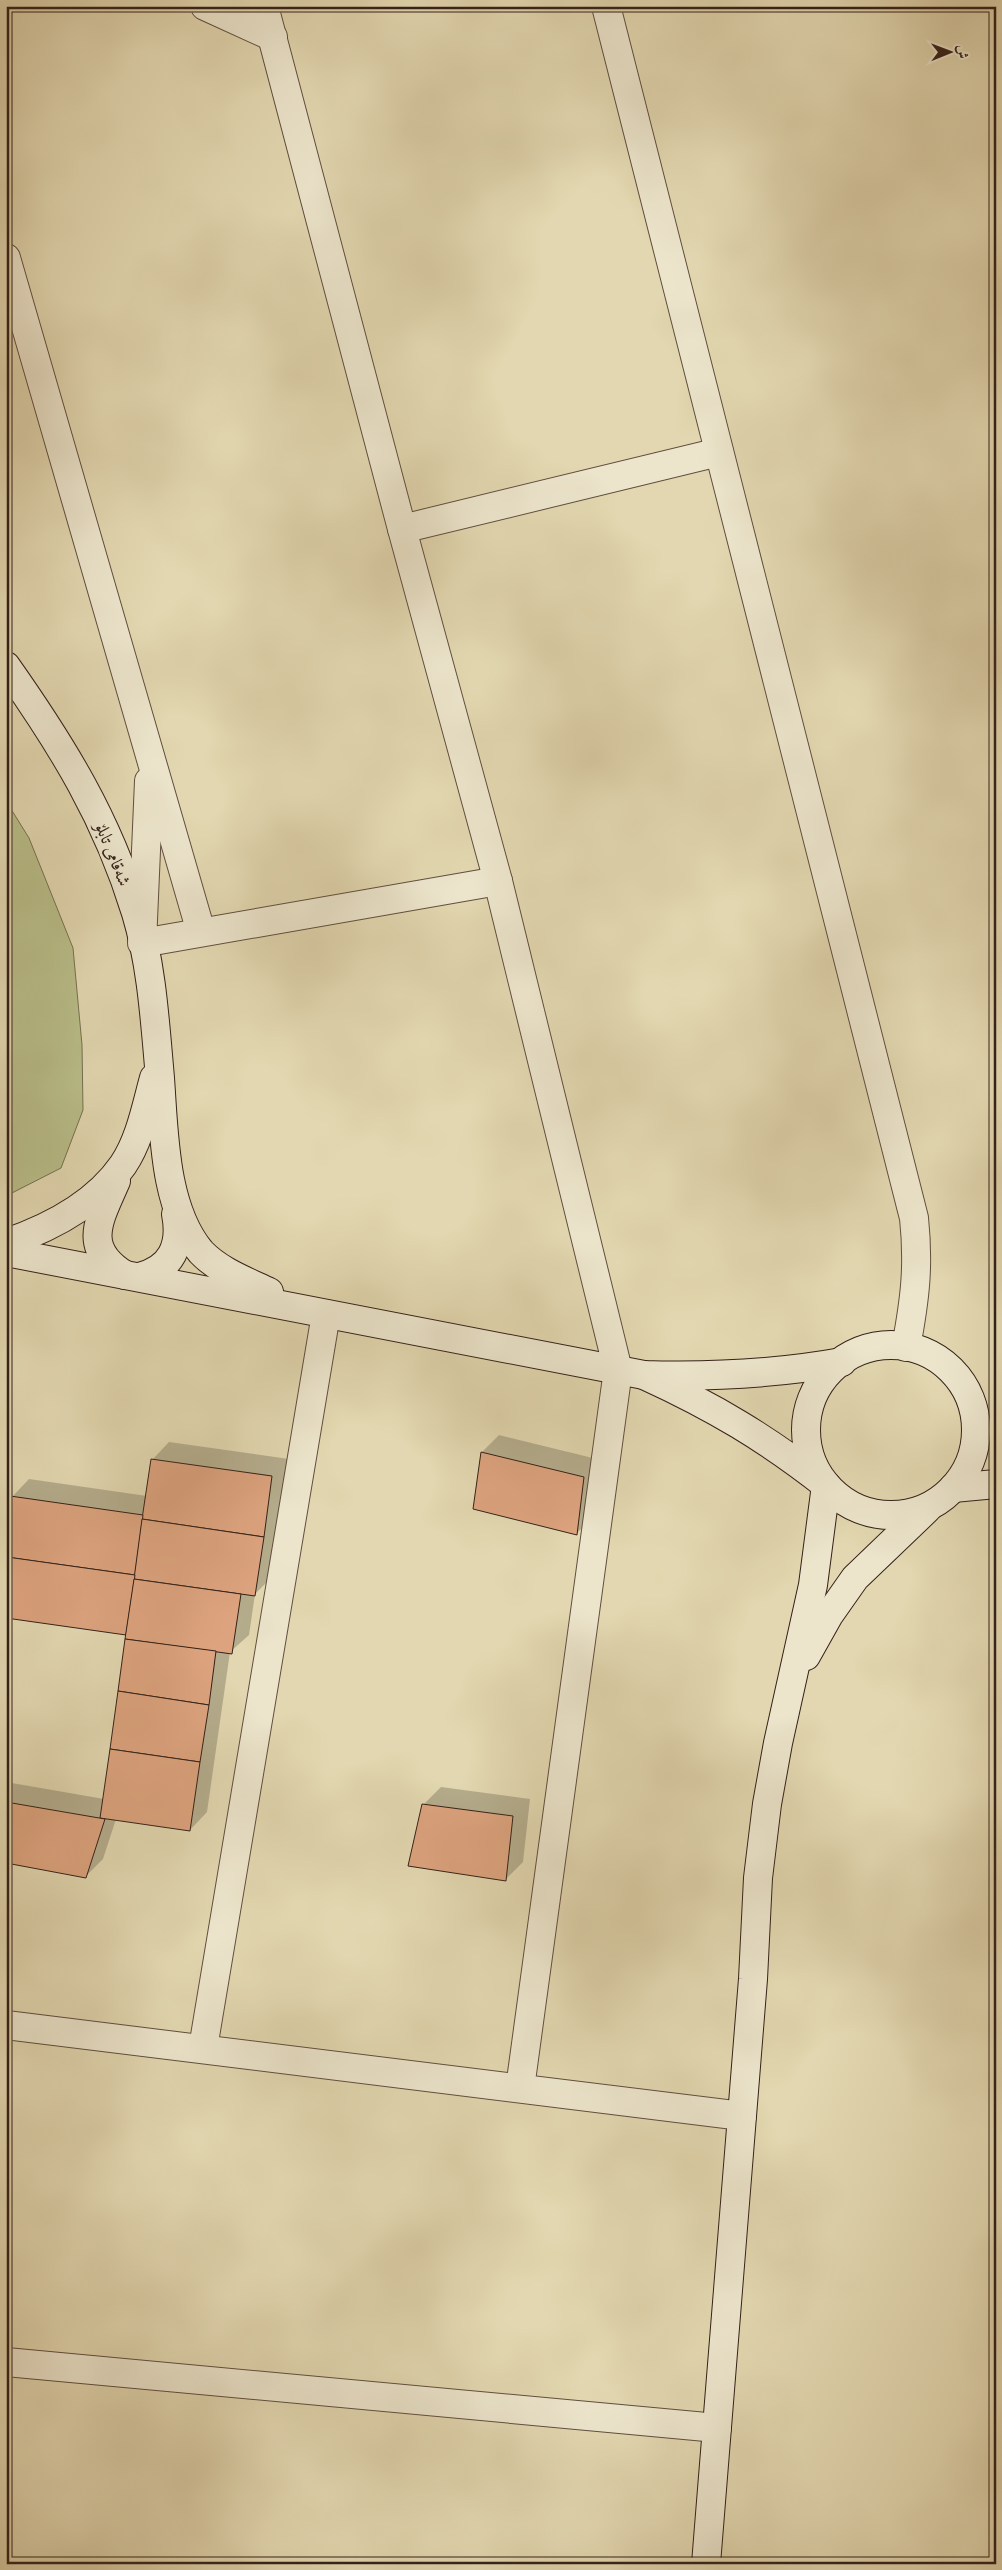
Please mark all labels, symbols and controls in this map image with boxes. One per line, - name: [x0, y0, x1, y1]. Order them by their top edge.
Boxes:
- north arrow: [924, 28, 974, 78]
- text: ش: [953, 45, 971, 59]
- street label: شەقامی تابلۆ: [89, 817, 135, 890]

